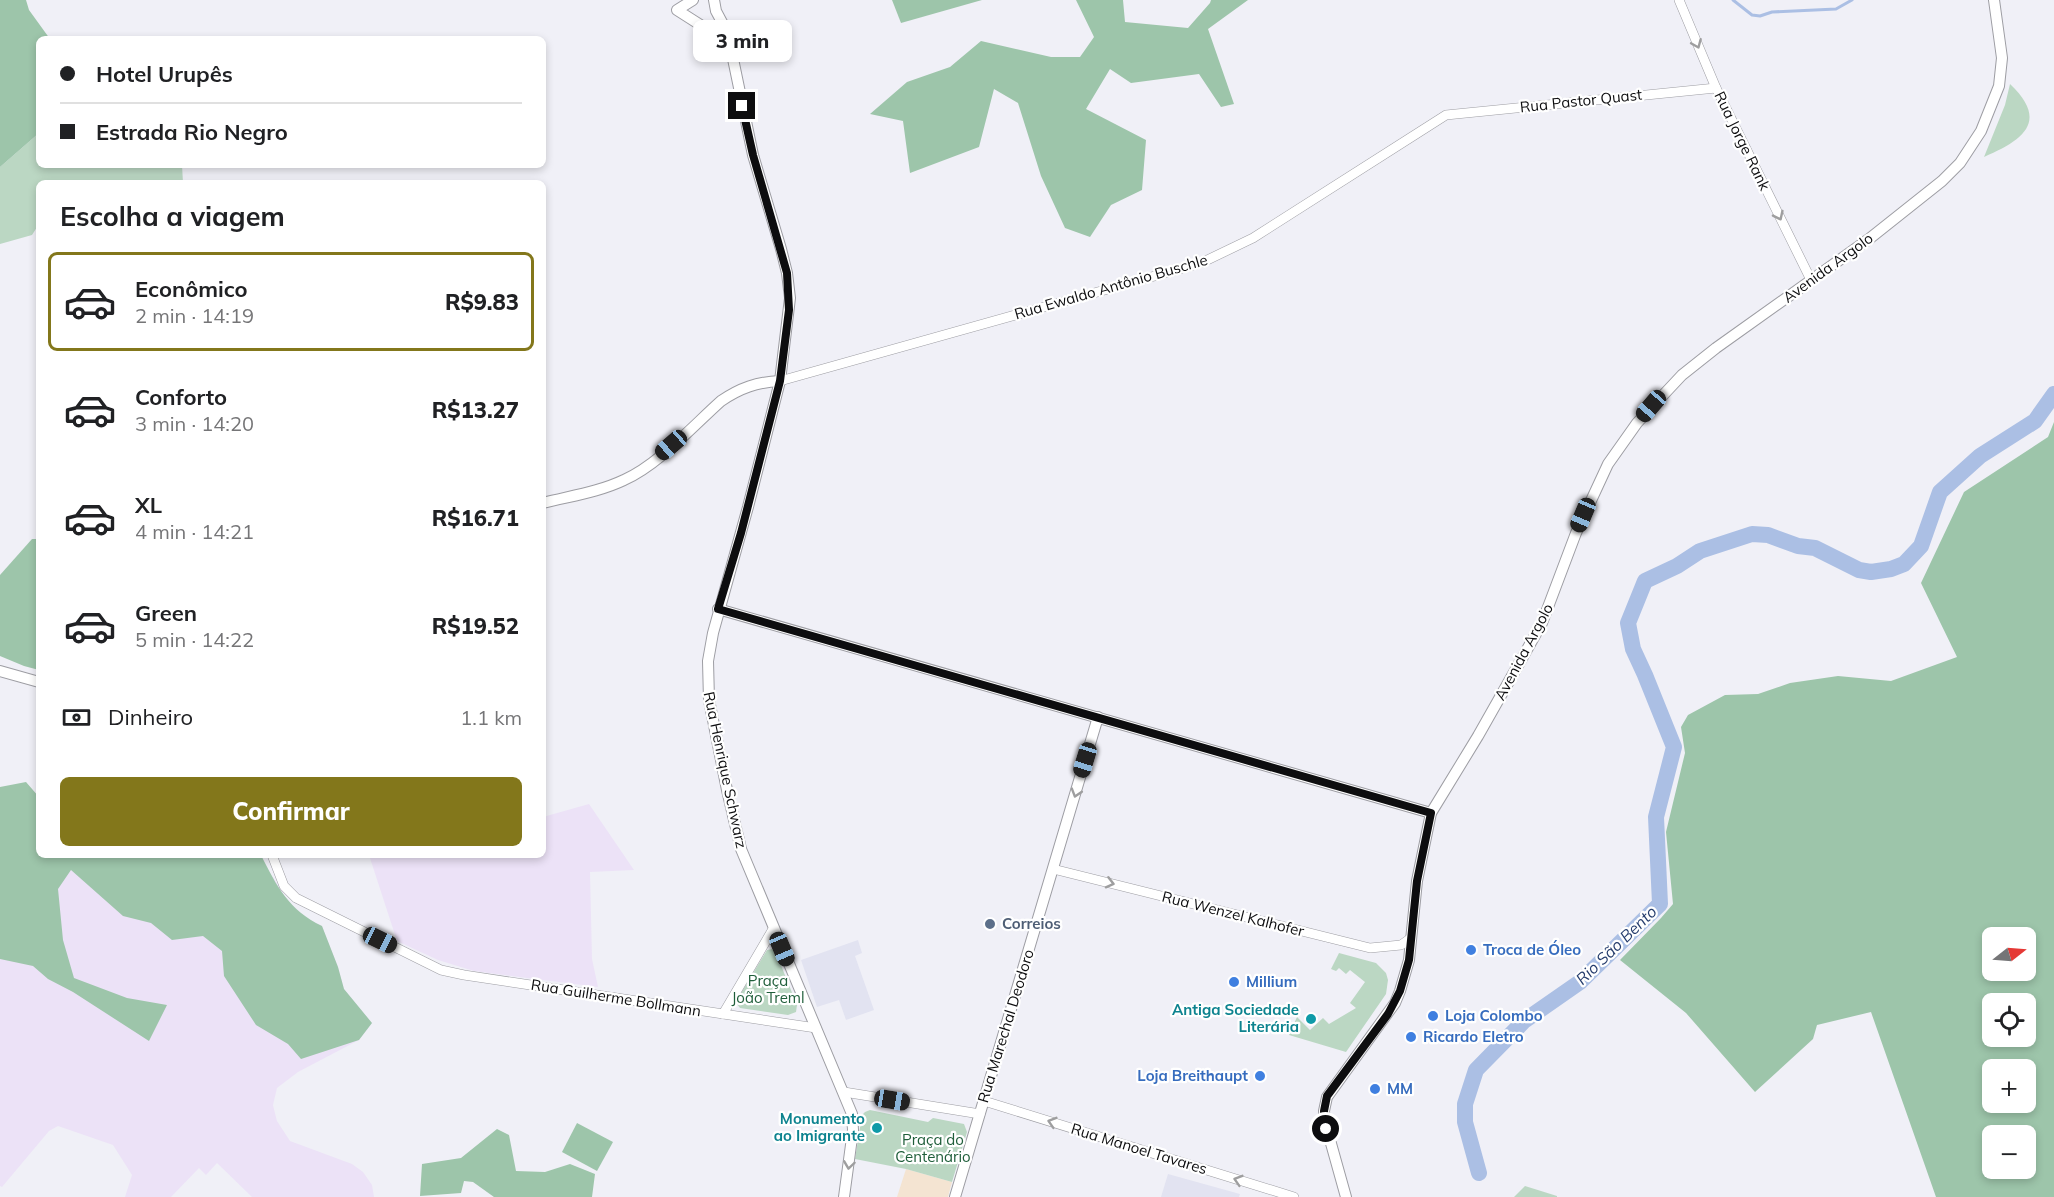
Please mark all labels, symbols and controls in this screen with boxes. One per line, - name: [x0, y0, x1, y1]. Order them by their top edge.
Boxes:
- callout: 3 min: [692, 19, 792, 61]
- text: 3 min: [716, 28, 769, 53]
- one-way arrow: [1690, 38, 1702, 49]
- text: Hotel Urupês: [96, 60, 233, 88]
- street label: Rua Pastor Quast: [1519, 85, 1643, 116]
- street label: Rua Jorge Rank: [1710, 88, 1775, 194]
- route end: [728, 92, 755, 119]
- text: Estrada Rio Negro: [96, 118, 288, 146]
- text: Escolha a viagem: [60, 199, 285, 233]
- one-way arrow: [1772, 209, 1784, 220]
- street label: Avenida Argolo: [1779, 228, 1877, 307]
- street label: Rua Ewaldo Antônio Buschle: [1012, 250, 1210, 323]
- icon: car: [63, 275, 117, 329]
- text: Econômico: [135, 275, 248, 303]
- text: R$9.83: [445, 288, 519, 316]
- text: 2 min · 14:19: [135, 303, 254, 328]
- icon: car: [63, 383, 117, 437]
- text: Conforto: [135, 383, 227, 411]
- car: [1632, 387, 1670, 425]
- text: R$13.27: [432, 396, 519, 424]
- text: 3 min · 14:20: [135, 411, 254, 436]
- car: [652, 426, 690, 464]
- icon: car: [63, 491, 117, 545]
- text: XL: [135, 491, 162, 519]
- car: [1568, 495, 1598, 535]
- text: R$16.71: [432, 504, 519, 532]
- text: 4 min · 14:21: [135, 519, 254, 544]
- icon: car: [63, 599, 117, 653]
- text: Green: [135, 599, 197, 627]
- street label: Avenida Argolo: [1490, 600, 1557, 703]
- text: R$19.52: [432, 612, 519, 640]
- text: 5 min · 14:22: [135, 627, 254, 652]
- street label: Rua Henrique Schwarz: [700, 690, 751, 850]
- icon: cash: [60, 701, 93, 734]
- text: Dinheiro: [108, 703, 193, 731]
- text: 1.1 km: [460, 705, 522, 730]
- car: [1071, 740, 1099, 780]
- button: Confirmar: [60, 777, 522, 846]
- one-way arrow: [1071, 787, 1083, 798]
- one-way arrow: [1104, 876, 1115, 888]
- street label: Rua Wenzel Kalhofer: [1160, 887, 1307, 941]
- water label: Rio São Bento: [1571, 901, 1661, 989]
- place label: Correios: [1002, 914, 1061, 933]
- marker: Correios: [983, 917, 997, 931]
- car: [360, 924, 400, 956]
- north arrow: [1982, 927, 2036, 981]
- map controls: [1982, 927, 2036, 1179]
- car: [767, 929, 797, 969]
- place label: Troca de Óleo: [1483, 940, 1581, 959]
- marker: Troca de Óleo: [1464, 943, 1478, 957]
- street label: Rua Marechal Deodoro: [973, 947, 1038, 1105]
- park label: Praça João Treml: [731, 971, 805, 1007]
- place label: Millium: [1246, 972, 1297, 991]
- street label: Rua Guilherme Bollmann: [530, 975, 703, 1020]
- marker: Millium: [1227, 975, 1241, 989]
- button: locate: [1982, 993, 2036, 1047]
- place label: Antiga Sociedade Literária: [1172, 1000, 1299, 1036]
- place label: Loja Colombo: [1445, 1006, 1543, 1025]
- marker: Loja Colombo: [1426, 1009, 1440, 1023]
- marker: Antiga Sociedade Literária: [1304, 1012, 1318, 1026]
- place label: Ricardo Eletro: [1423, 1027, 1524, 1046]
- marker: Ricardo Eletro: [1404, 1030, 1418, 1044]
- button: +: [1982, 1059, 2036, 1113]
- place label: Loja Breithaupt: [1137, 1066, 1248, 1085]
- marker: Loja Breithaupt: [1253, 1069, 1267, 1083]
- place label: MM: [1387, 1079, 1413, 1098]
- marker: MM: [1368, 1082, 1382, 1096]
- car: [873, 1088, 911, 1112]
- place label: Monumento ao Imigrante: [774, 1109, 865, 1145]
- route start: [1312, 1115, 1339, 1142]
- one-way arrow: [1047, 1117, 1058, 1129]
- street label: Rua Manoel Tavares: [1069, 1119, 1210, 1178]
- marker: Monumento ao Imigrante: [870, 1121, 884, 1135]
- button: −: [1982, 1125, 2036, 1179]
- park label: Praça do Centenário: [895, 1130, 971, 1166]
- one-way arrow: [843, 1160, 855, 1169]
- one-way arrow: [1233, 1174, 1244, 1187]

